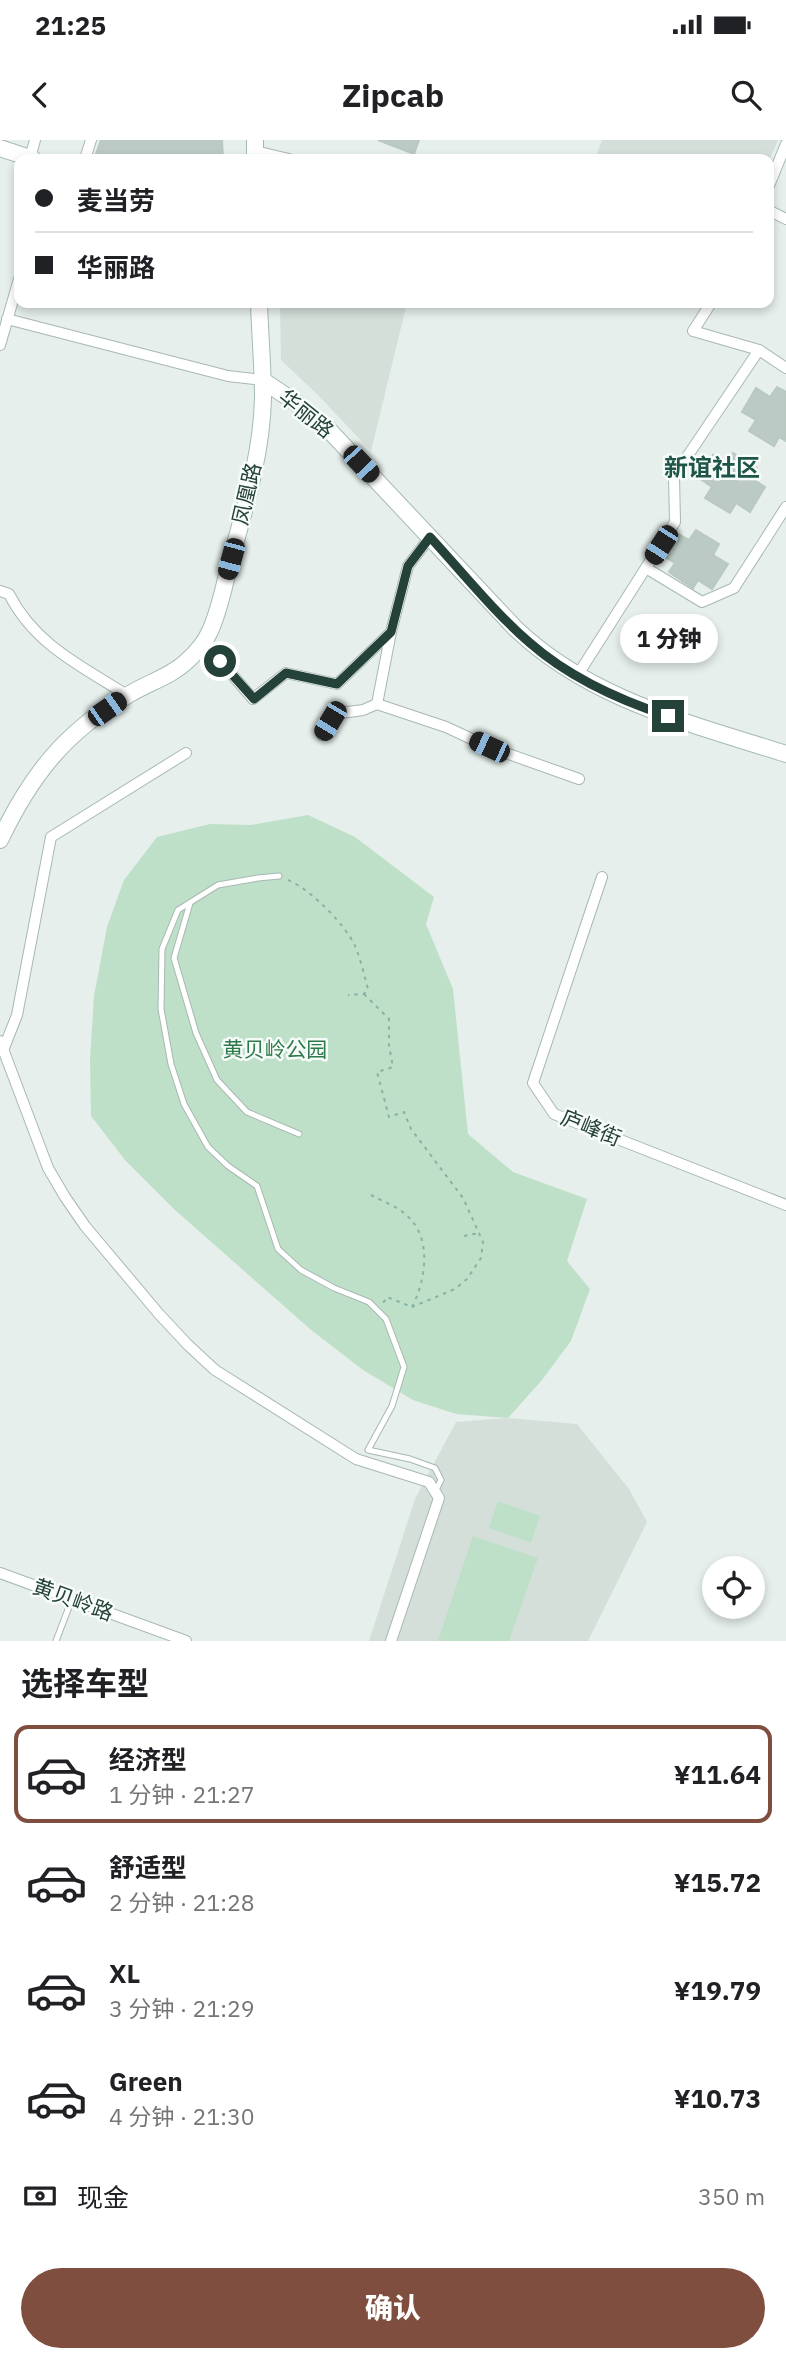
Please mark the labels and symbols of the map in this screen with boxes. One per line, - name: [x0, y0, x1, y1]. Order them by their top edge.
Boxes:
- street label: 华丽路: [273, 383, 340, 444]
- car: [339, 441, 384, 487]
- district label: 新谊社区: [664, 451, 760, 483]
- street label: 凤凰路: [225, 460, 267, 528]
- car: [641, 522, 682, 568]
- car: [216, 536, 247, 582]
- callout: 1 分钟: [619, 615, 717, 664]
- route start: [204, 645, 236, 677]
- car: [84, 688, 131, 730]
- car: [311, 698, 350, 744]
- route end: [652, 700, 684, 732]
- car: [466, 729, 513, 765]
- park label: 黄贝岭公园: [223, 1035, 328, 1063]
- street label: 庐峰街: [557, 1102, 626, 1152]
- street label: 黄贝岭路: [29, 1572, 118, 1627]

